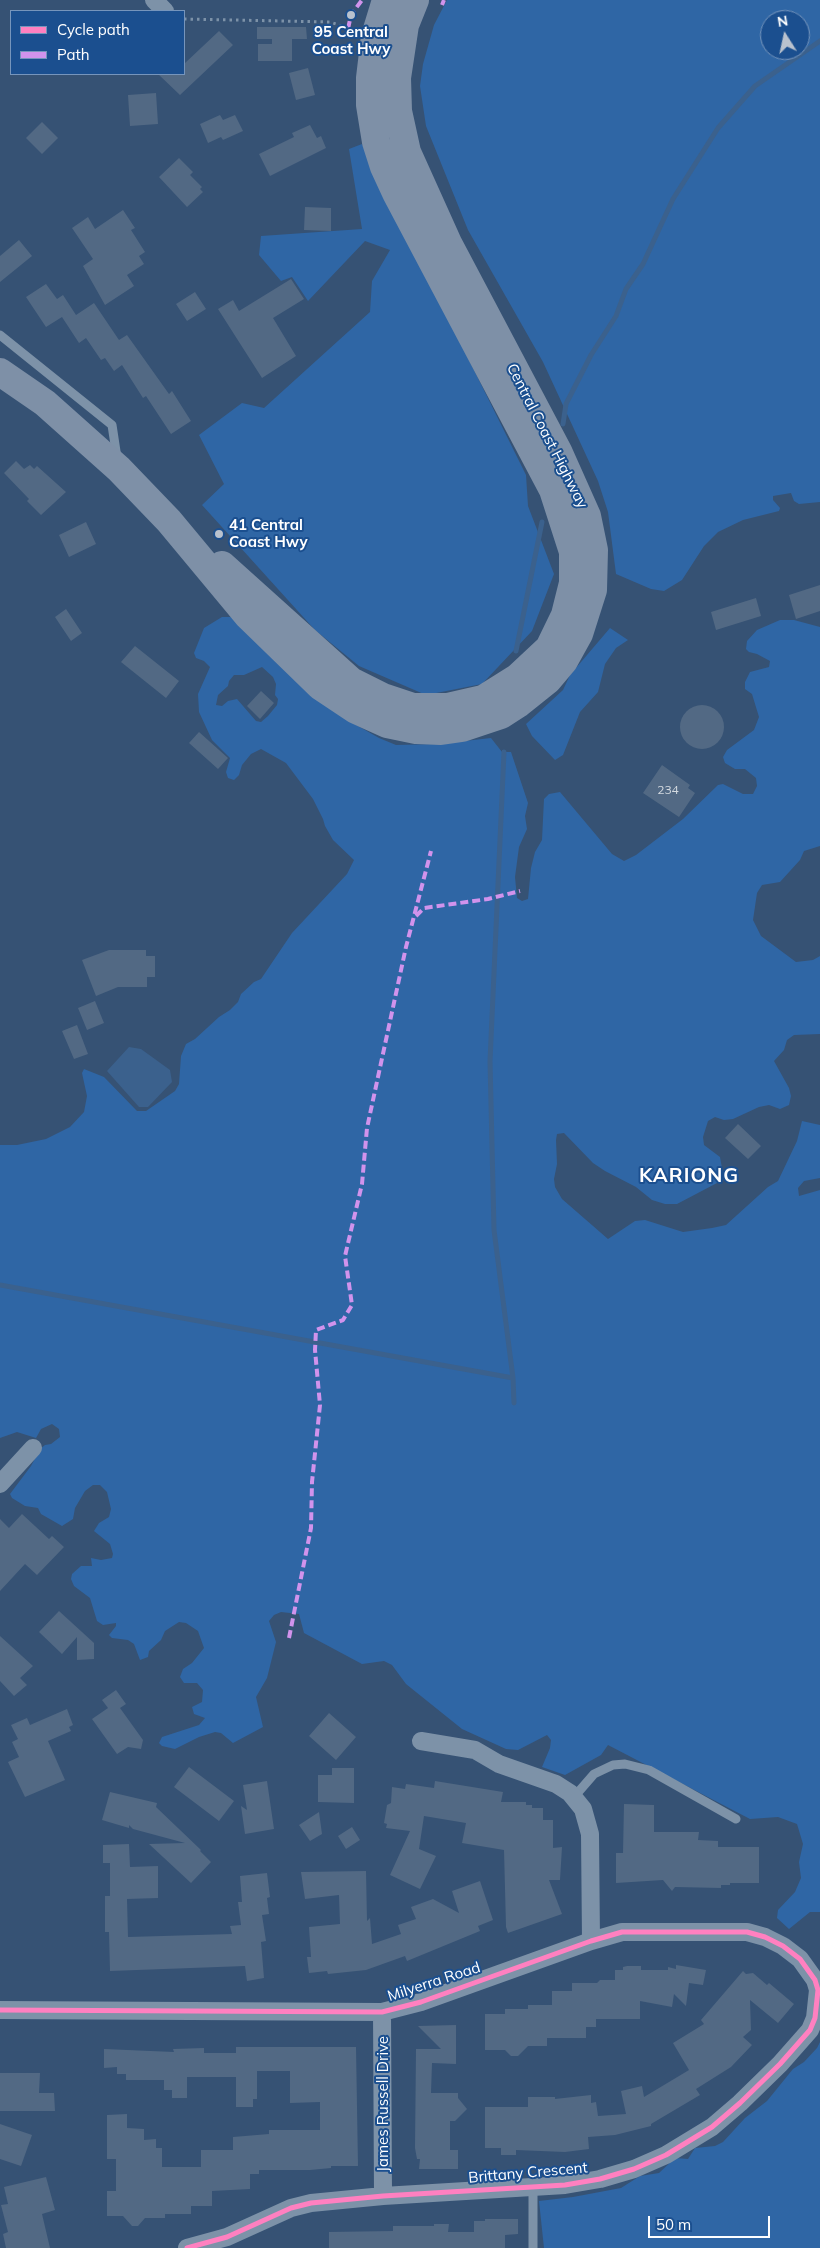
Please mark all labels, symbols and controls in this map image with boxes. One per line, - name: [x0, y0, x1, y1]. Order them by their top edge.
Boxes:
- marker: 95 Central Coast Hwy: [345, 9, 357, 21]
- legend: [10, 10, 185, 75]
- north arrow: [760, 10, 810, 60]
- text: N: [776, 11, 789, 31]
- text: Cycle path: [57, 20, 130, 39]
- place label: 95 Central Coast Hwy: [312, 23, 390, 58]
- text: Path: [57, 45, 89, 64]
- street label: Central Coast Highway: [503, 361, 591, 511]
- place label: 41 Central Coast Hwy: [229, 516, 308, 551]
- marker: 41 Central Coast Hwy: [213, 528, 225, 540]
- house number: 234: [657, 783, 679, 797]
- district label: KARIONG: [638, 1164, 740, 1188]
- street label: Milyerra Road: [385, 1959, 483, 2005]
- street label: James Russell Drive: [374, 2036, 392, 2172]
- street label: Brittany Crescent: [468, 2159, 588, 2187]
- scale bar: [650, 2206, 772, 2238]
- text: 50 m: [656, 2215, 691, 2234]

